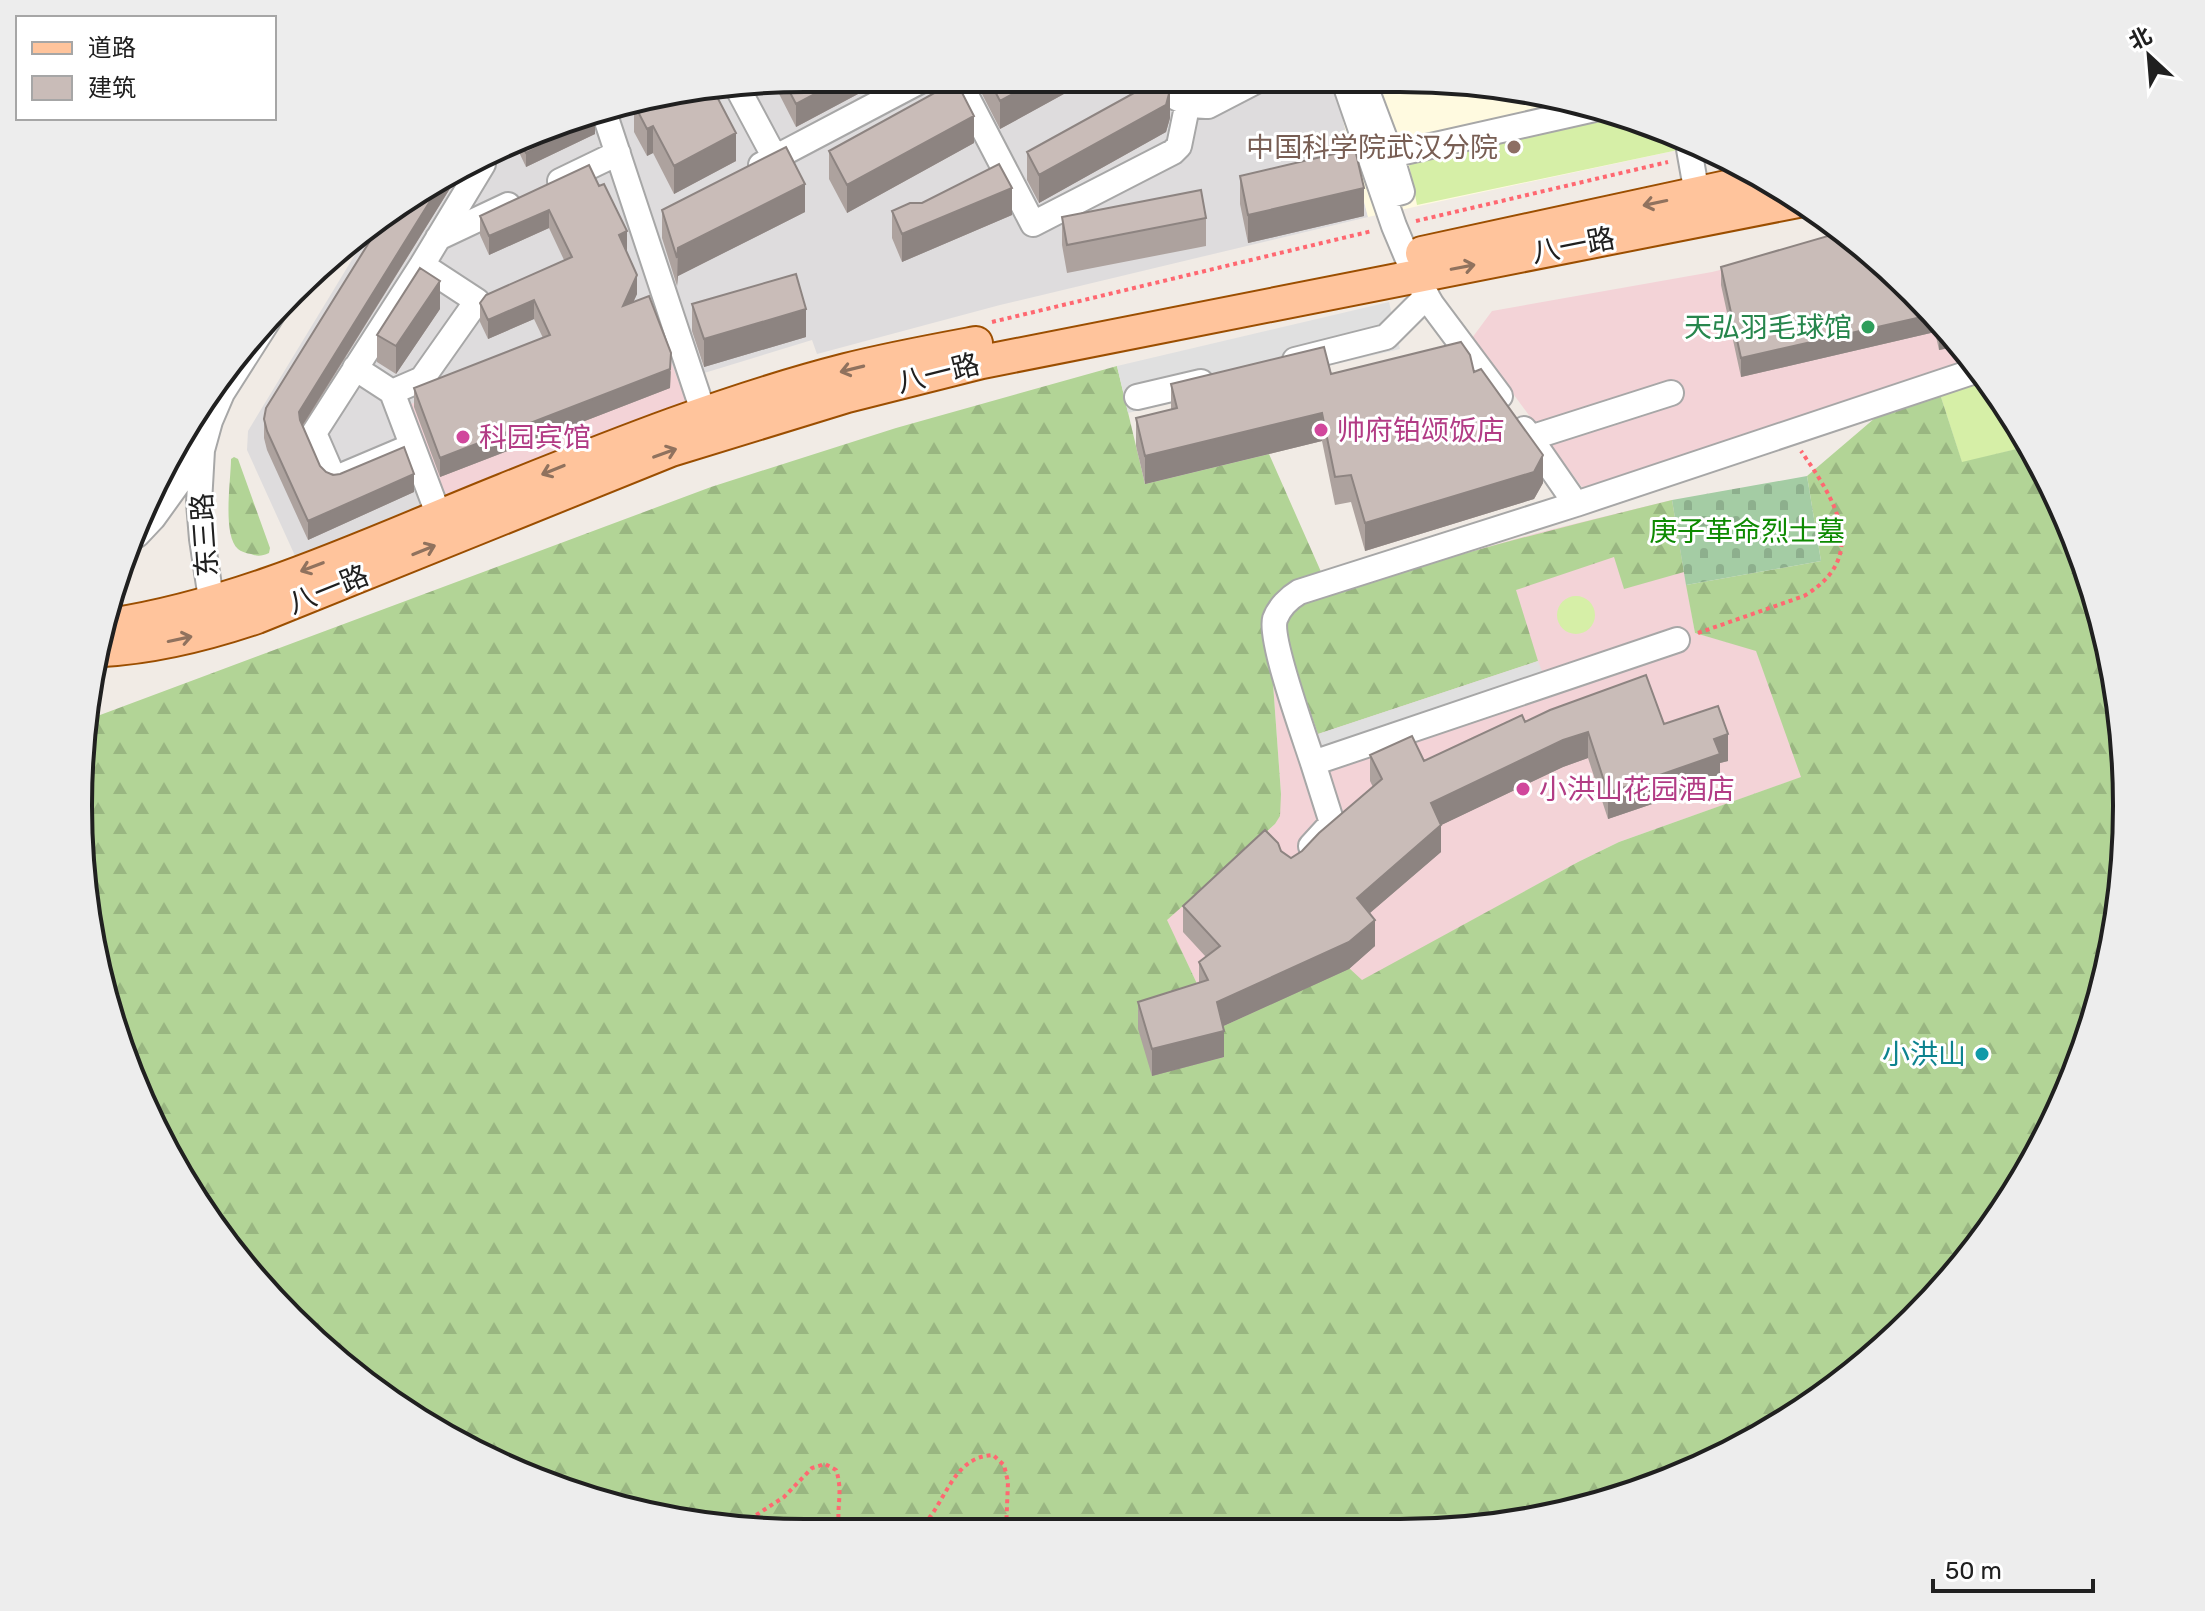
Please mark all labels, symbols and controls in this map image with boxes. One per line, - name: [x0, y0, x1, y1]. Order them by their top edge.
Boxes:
- legend: [16, 16, 276, 120]
- north arrow: [2109, 16, 2189, 96]
- text: 北: [2125, 22, 2156, 55]
- text: 道路: [88, 34, 136, 62]
- text: 建筑: [88, 74, 136, 102]
- place label: 中国科学院武汉分院: [1246, 131, 1498, 164]
- marker: 中国科学院武汉分院: [1505, 138, 1523, 156]
- one-way arrow: [1643, 196, 1669, 211]
- street label: 八一路: [1529, 221, 1617, 270]
- one-way arrow: [1449, 259, 1475, 274]
- place label: 天弘羽毛球馆: [1684, 311, 1852, 344]
- marker: 天弘羽毛球馆: [1859, 318, 1877, 336]
- street label: 八一路: [893, 347, 983, 400]
- one-way arrow: [840, 362, 866, 377]
- place label: 帅府铂颂饭店: [1337, 414, 1505, 447]
- place label: 科园宾馆: [479, 421, 591, 454]
- marker: 帅府铂颂饭店: [1312, 421, 1330, 439]
- marker: 科园宾馆: [454, 428, 472, 446]
- one-way arrow: [652, 445, 677, 459]
- one-way arrow: [541, 464, 566, 478]
- street label: 东三路: [185, 492, 224, 578]
- park label: 庚子革命烈士墓: [1649, 515, 1845, 548]
- one-way arrow: [411, 542, 436, 556]
- street label: 八一路: [283, 558, 373, 620]
- one-way arrow: [300, 561, 325, 575]
- one-way arrow: [166, 631, 192, 646]
- place label: 小洪山花园酒店: [1539, 773, 1735, 806]
- marker: 小洪山花园酒店: [1514, 780, 1532, 798]
- place label: 小洪山: [1882, 1038, 1966, 1071]
- marker: 小洪山: [1973, 1045, 1991, 1063]
- scale bar: [1933, 1543, 2093, 1593]
- text: 50 m: [1945, 1557, 2002, 1585]

